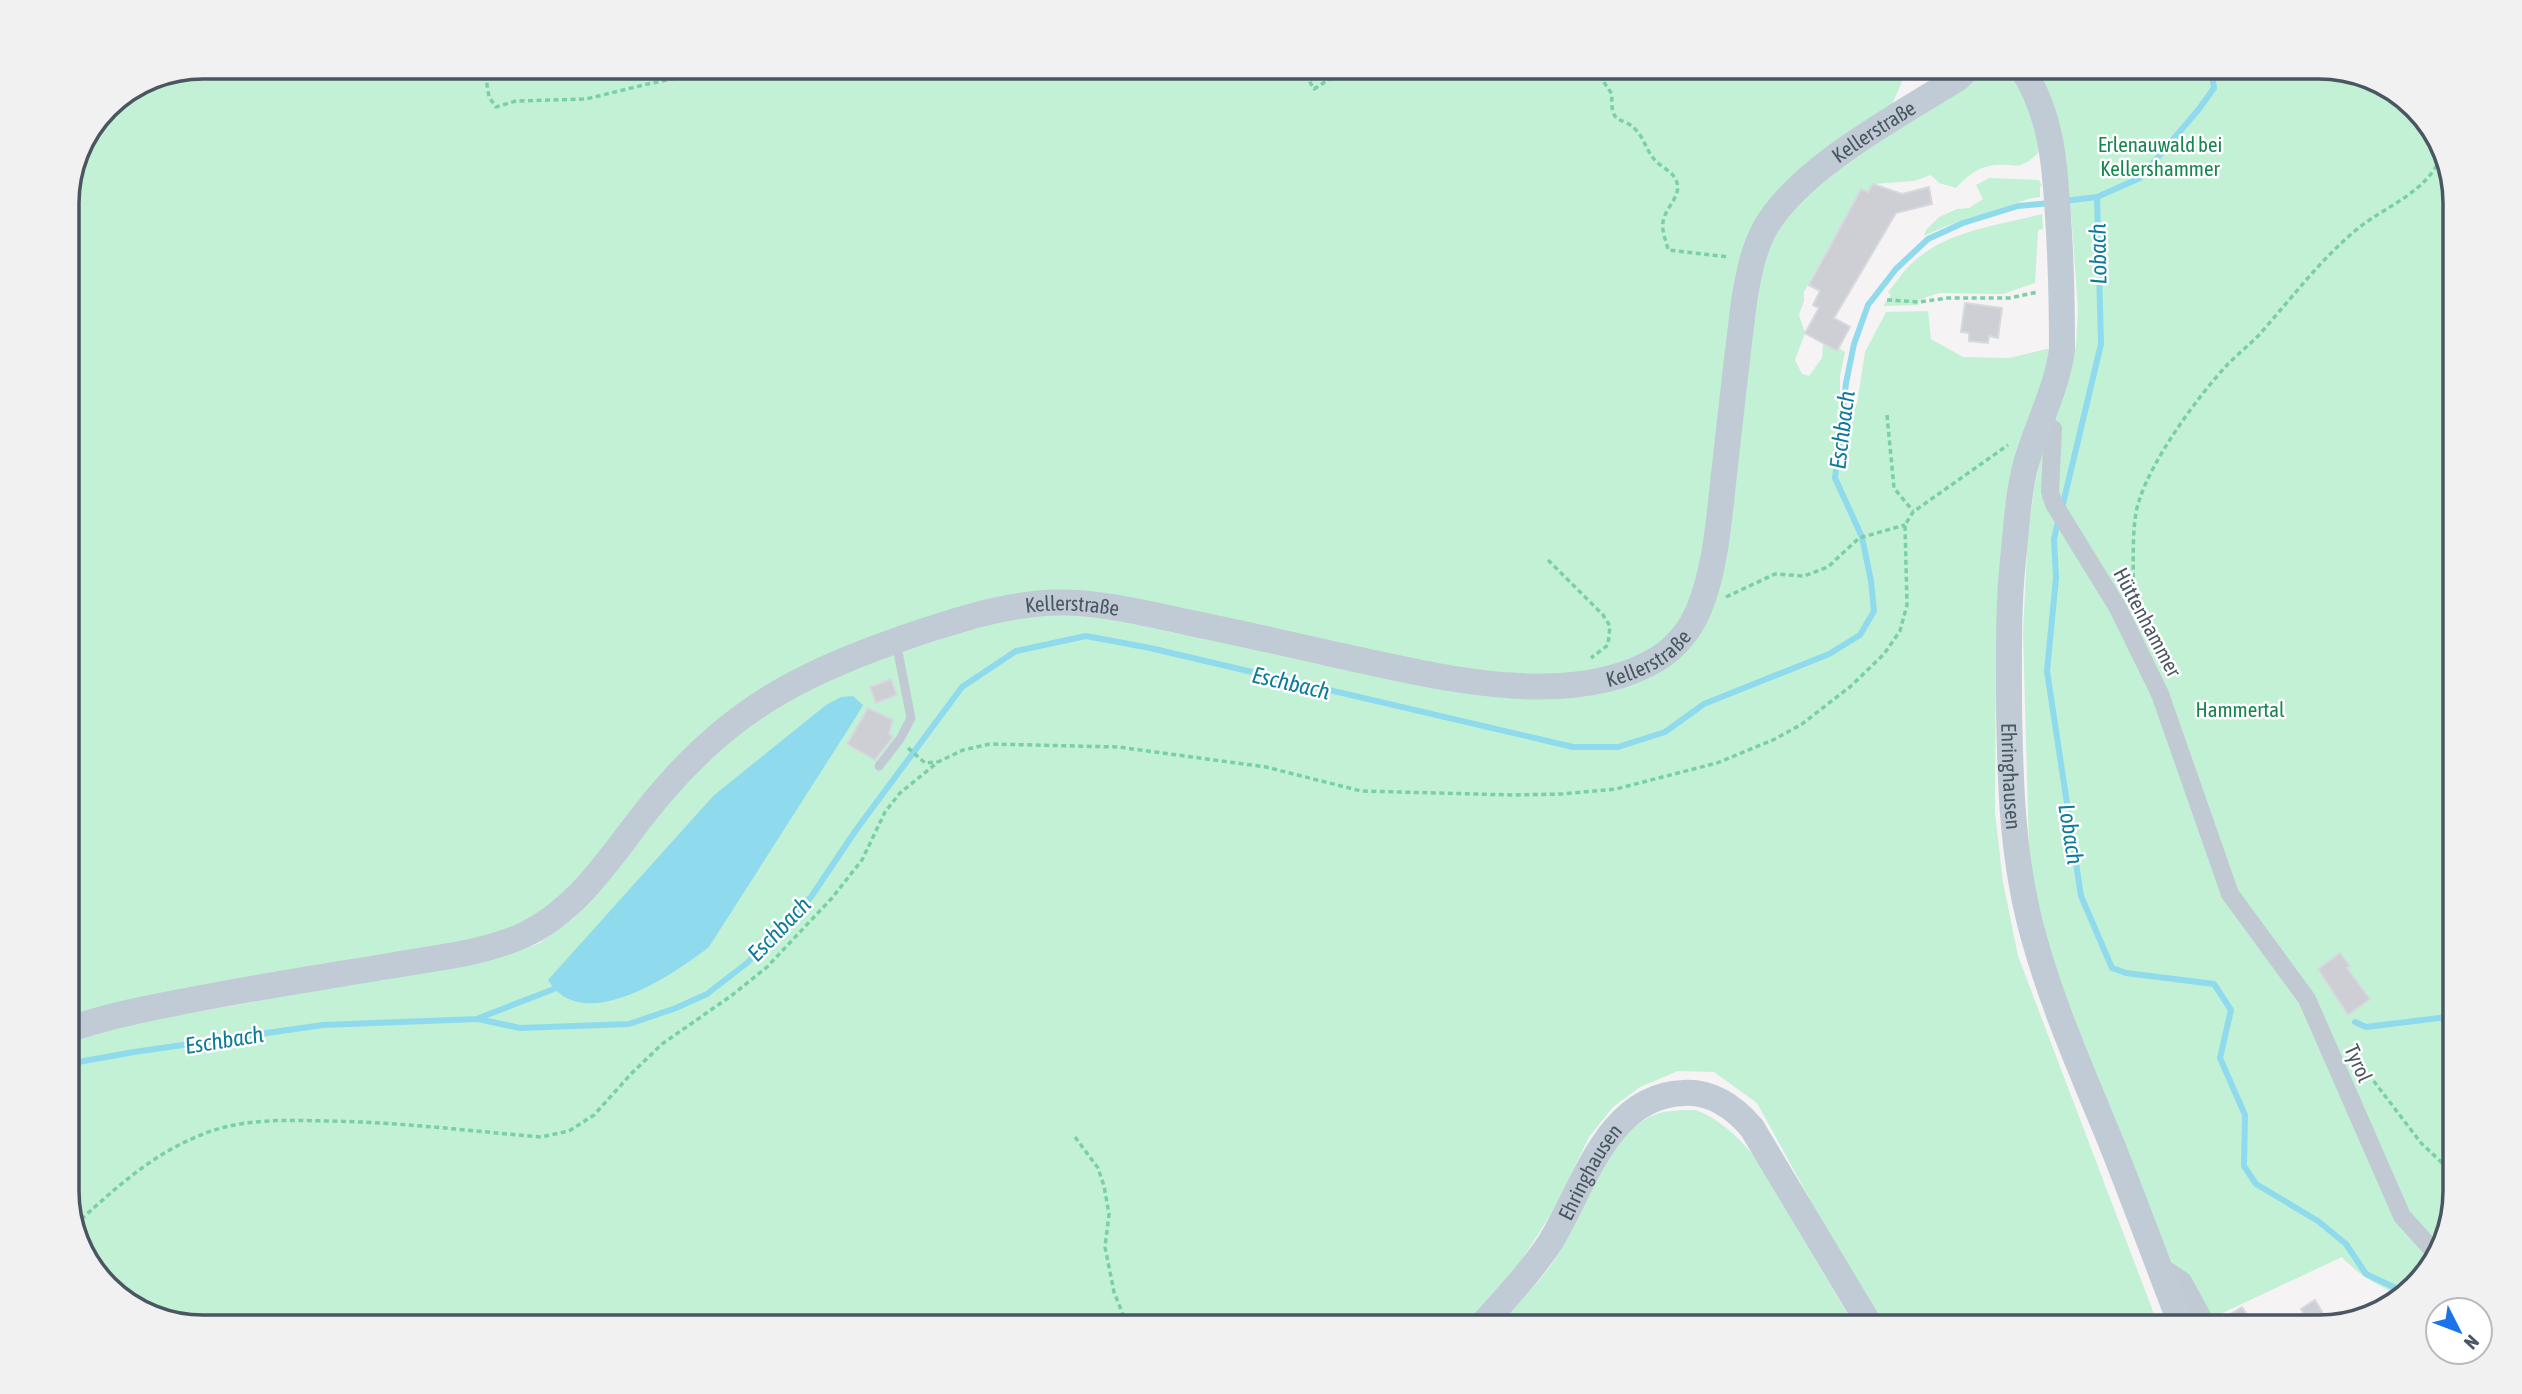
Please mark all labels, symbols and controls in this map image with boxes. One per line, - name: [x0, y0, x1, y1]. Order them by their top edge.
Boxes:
- street label: Kellerstraße: [1827, 95, 1920, 167]
- park label: Erlenauwald bei Kellershammer: [2098, 132, 2222, 180]
- water label: Lobach: [2084, 223, 2112, 285]
- water label: Eschbach: [1824, 389, 1860, 471]
- street label: Hüttenhammer: [2109, 563, 2187, 681]
- street label: Kellerstraße: [1024, 591, 1121, 620]
- street label: Kellerstraße: [1603, 625, 1695, 691]
- water label: Eschbach: [1250, 661, 1332, 705]
- park label: Hammertal: [2195, 697, 2285, 721]
- street label: Ehringhausen: [1997, 723, 2026, 830]
- water label: Lobach: [2053, 802, 2089, 866]
- water label: Eschbach: [742, 892, 816, 966]
- water label: Eschbach: [183, 1021, 265, 1059]
- street label: Tyrol: [2340, 1040, 2378, 1086]
- street label: Ehringhausen: [1553, 1119, 1626, 1224]
- north arrow: [2424, 1296, 2494, 1366]
- text: N: [2460, 1331, 2484, 1354]

